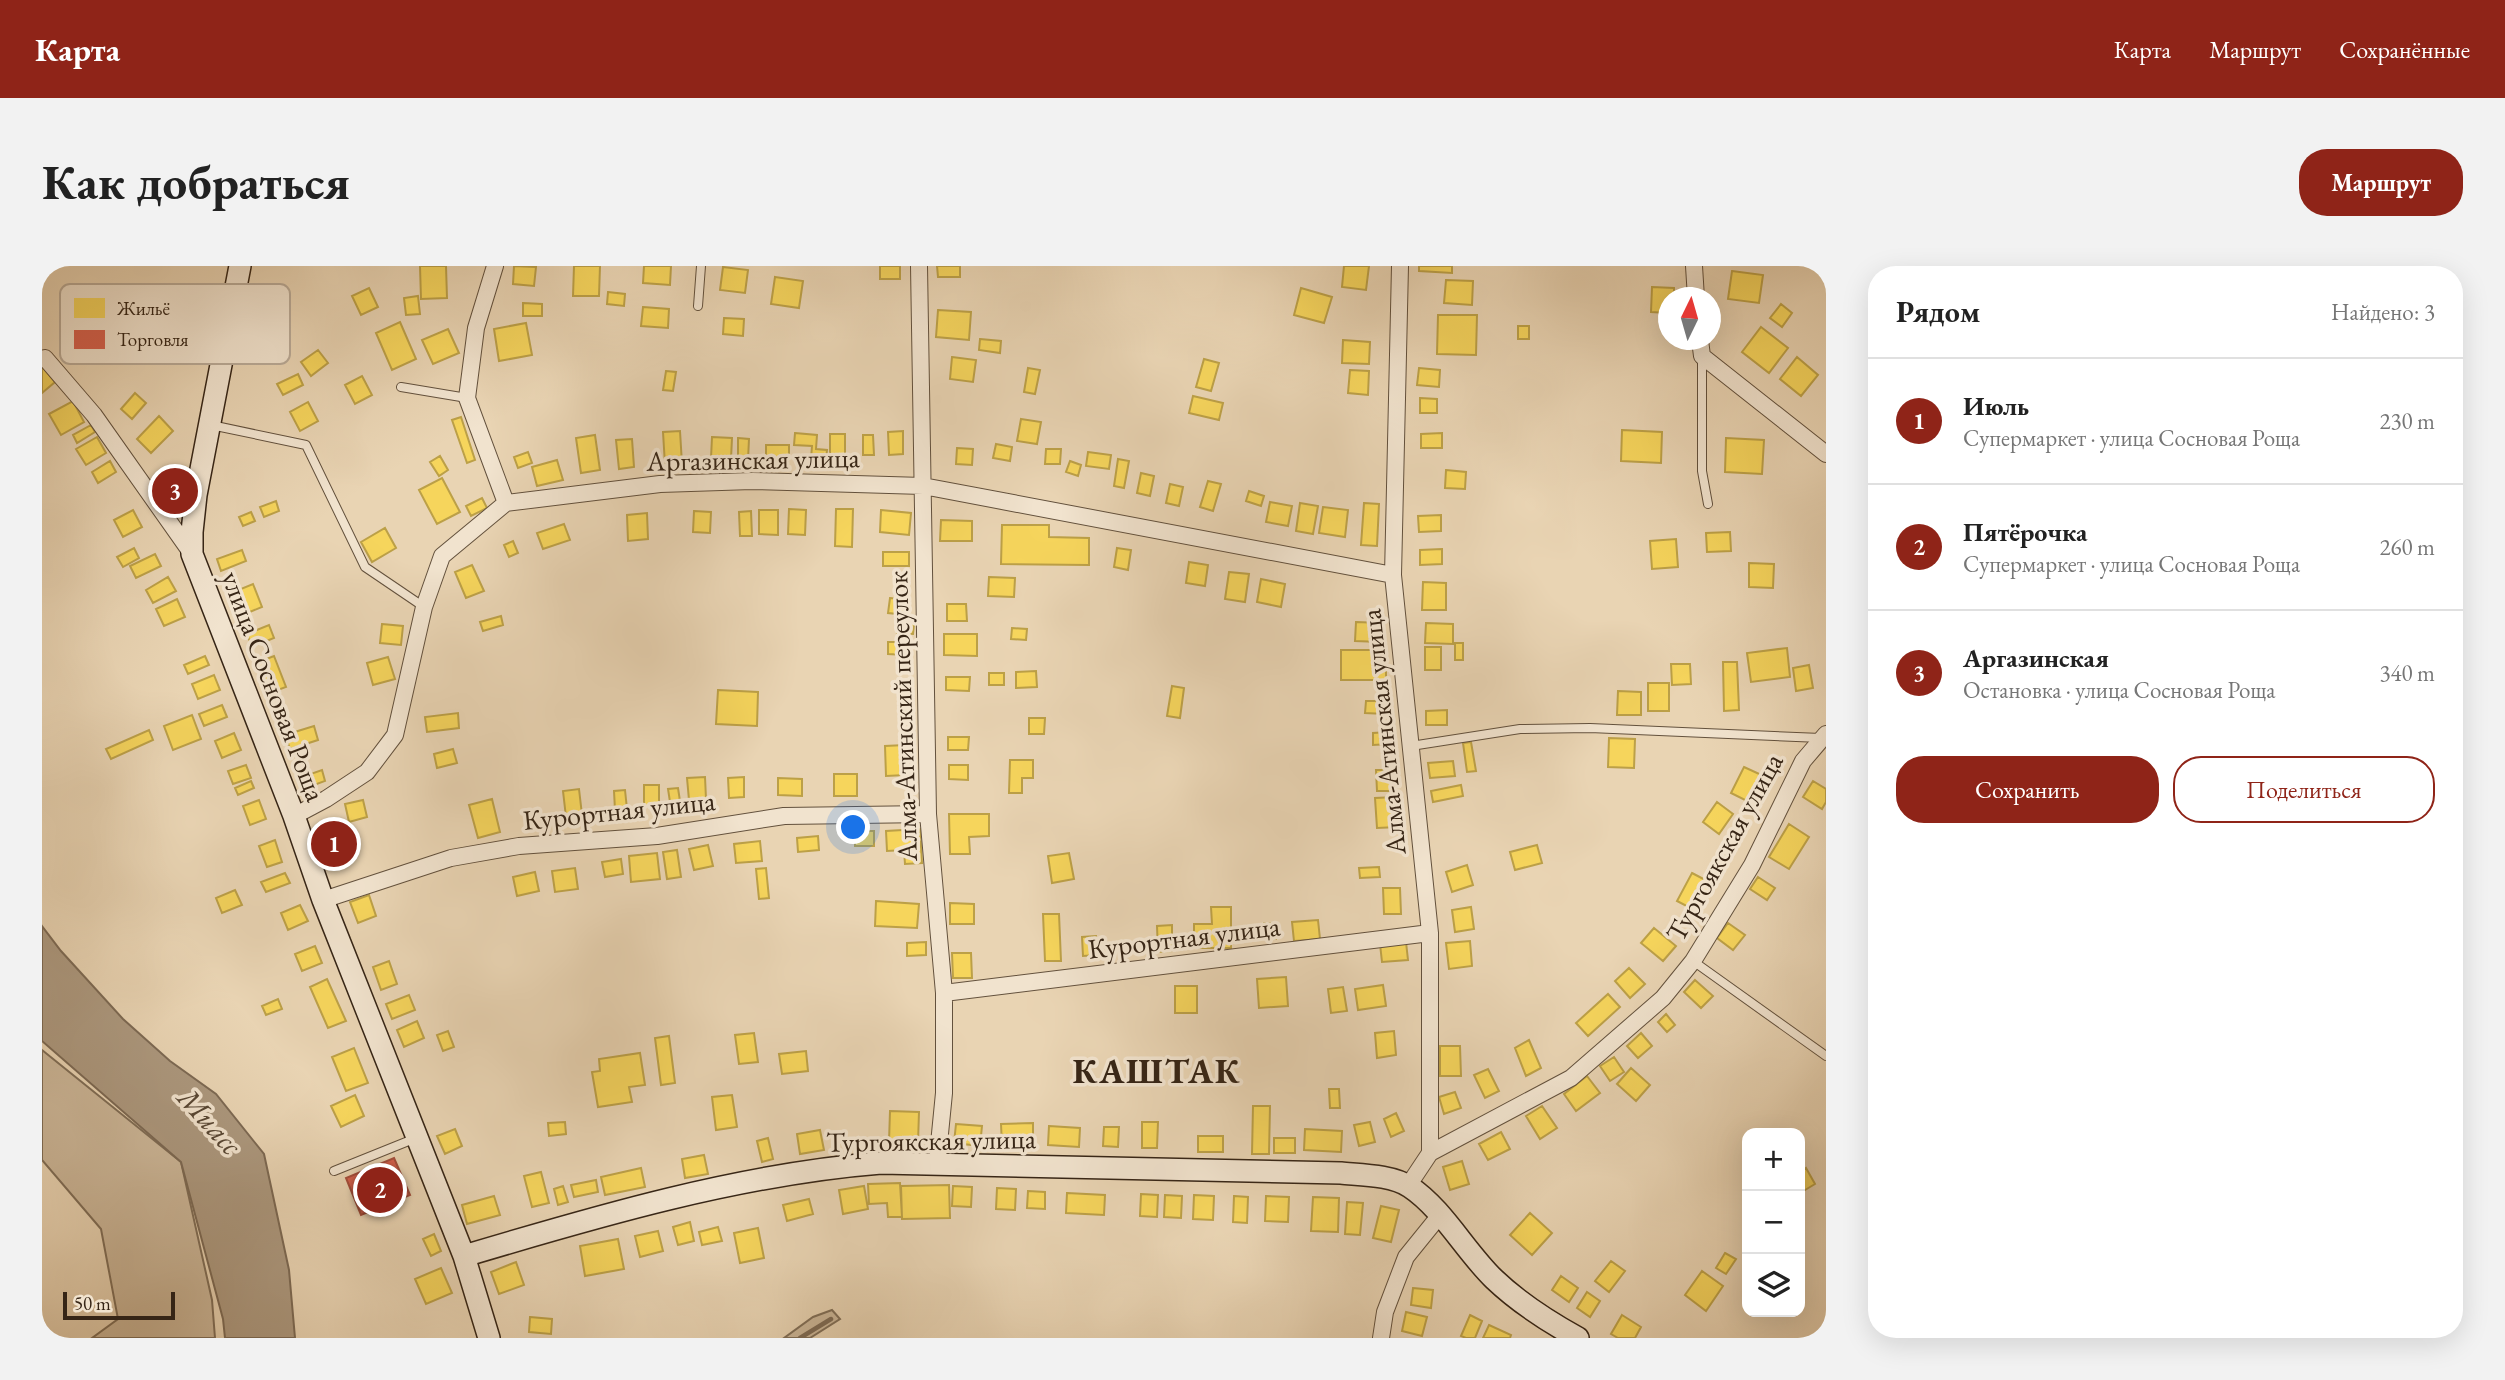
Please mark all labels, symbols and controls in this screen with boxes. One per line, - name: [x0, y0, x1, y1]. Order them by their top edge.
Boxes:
- text: Карта: [35, 28, 120, 71]
- text: Карта: [2114, 34, 2171, 65]
- text: Маршрут: [2209, 34, 2301, 65]
- text: Сохранённые: [2339, 34, 2470, 65]
- button: Маршрут: [2299, 149, 2463, 216]
- text: Как добраться: [42, 150, 350, 214]
- legend: [60, 284, 290, 364]
- north arrow: [1658, 287, 1721, 350]
- text: Рядом: [1896, 292, 1980, 331]
- text: Жильё: [116, 296, 170, 321]
- text: Найдено: 3: [2331, 297, 2435, 327]
- text: Торговля: [117, 327, 189, 352]
- text: Июль: [1963, 389, 2029, 423]
- text: 1: [1913, 406, 1925, 436]
- text: 230 m: [2379, 406, 2435, 436]
- text: Супермаркет · улица Сосновая Роща: [1963, 423, 2300, 453]
- street label: Аргазинская улица: [645, 439, 861, 479]
- pin: 3: [152, 465, 198, 517]
- text: Пятёрочка: [1963, 515, 2087, 549]
- text: 2: [1913, 532, 1925, 562]
- text: 260 m: [2379, 532, 2435, 562]
- text: Супермаркет · улица Сосновая Роща: [1963, 549, 2300, 579]
- street label: улица Сосновая Роща: [214, 566, 335, 807]
- street label: Алма-Атинский переулок: [879, 570, 925, 863]
- street label: Алма-Атинская улица: [1352, 606, 1414, 858]
- text: Аргазинская: [1963, 641, 2109, 675]
- text: 3: [1913, 658, 1925, 688]
- text: 340 m: [2379, 658, 2435, 688]
- text: Остановка · улица Сосновая Роща: [1963, 675, 2276, 705]
- street label: Тургоякская улица: [1657, 746, 1791, 948]
- button: Сохранить: [1896, 756, 2159, 823]
- button: Поделиться: [2173, 756, 2435, 823]
- street label: Курортная улица: [521, 782, 718, 838]
- your location: [836, 810, 870, 844]
- pin: 1: [311, 818, 357, 870]
- street label: Курортная улица: [1086, 907, 1283, 967]
- district label: КАШТАК: [1073, 1048, 1241, 1093]
- water label: Миасс: [168, 1077, 251, 1164]
- street label: Тургоякская улица: [826, 1120, 1037, 1160]
- map controls: [1742, 1128, 1805, 1317]
- button: +: [1742, 1128, 1805, 1191]
- pin: 2: [357, 1164, 403, 1216]
- button: −: [1742, 1191, 1805, 1254]
- button: layers: [1742, 1254, 1805, 1317]
- scale bar: [63, 1289, 175, 1321]
- text: 50 m: [74, 1291, 111, 1316]

